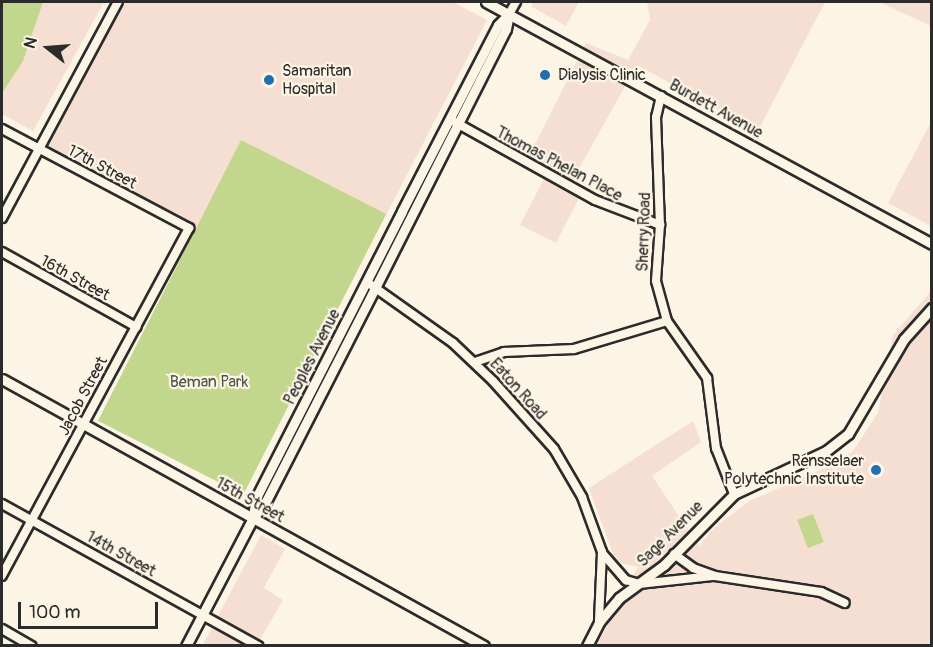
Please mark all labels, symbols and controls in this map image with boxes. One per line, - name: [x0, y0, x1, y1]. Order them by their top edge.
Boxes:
- north arrow: [18, 18, 78, 78]
- text: N: [20, 35, 42, 51]
- place label: Samaritan Hospital: [282, 61, 351, 99]
- place label: Dialysis Clinic: [558, 65, 646, 85]
- marker: Dialysis Clinic: [536, 66, 554, 84]
- marker: Samaritan Hospital: [260, 71, 278, 89]
- street label: Burdett Avenue: [666, 75, 766, 143]
- street label: Thomas Phelan Place: [493, 123, 625, 205]
- street label: 17th Street: [64, 141, 140, 193]
- street label: Sherry Road: [633, 192, 655, 272]
- street label: 16th Street: [37, 251, 113, 305]
- street label: Peoples Avenue: [280, 306, 344, 408]
- street label: Jacob Street: [54, 353, 112, 439]
- street label: Eaton Road: [485, 354, 551, 424]
- park label: Beman Park: [170, 372, 248, 392]
- place label: Rensselaer Polytechnic Institute: [724, 451, 864, 489]
- marker: Rensselaer Polytechnic Institute: [869, 463, 883, 477]
- street label: 15th Street: [212, 473, 288, 527]
- street label: Sage Avenue: [633, 497, 707, 571]
- street label: 14th Street: [83, 527, 159, 581]
- scale bar: [21, 590, 160, 628]
- text: 100 m: [29, 601, 81, 624]

